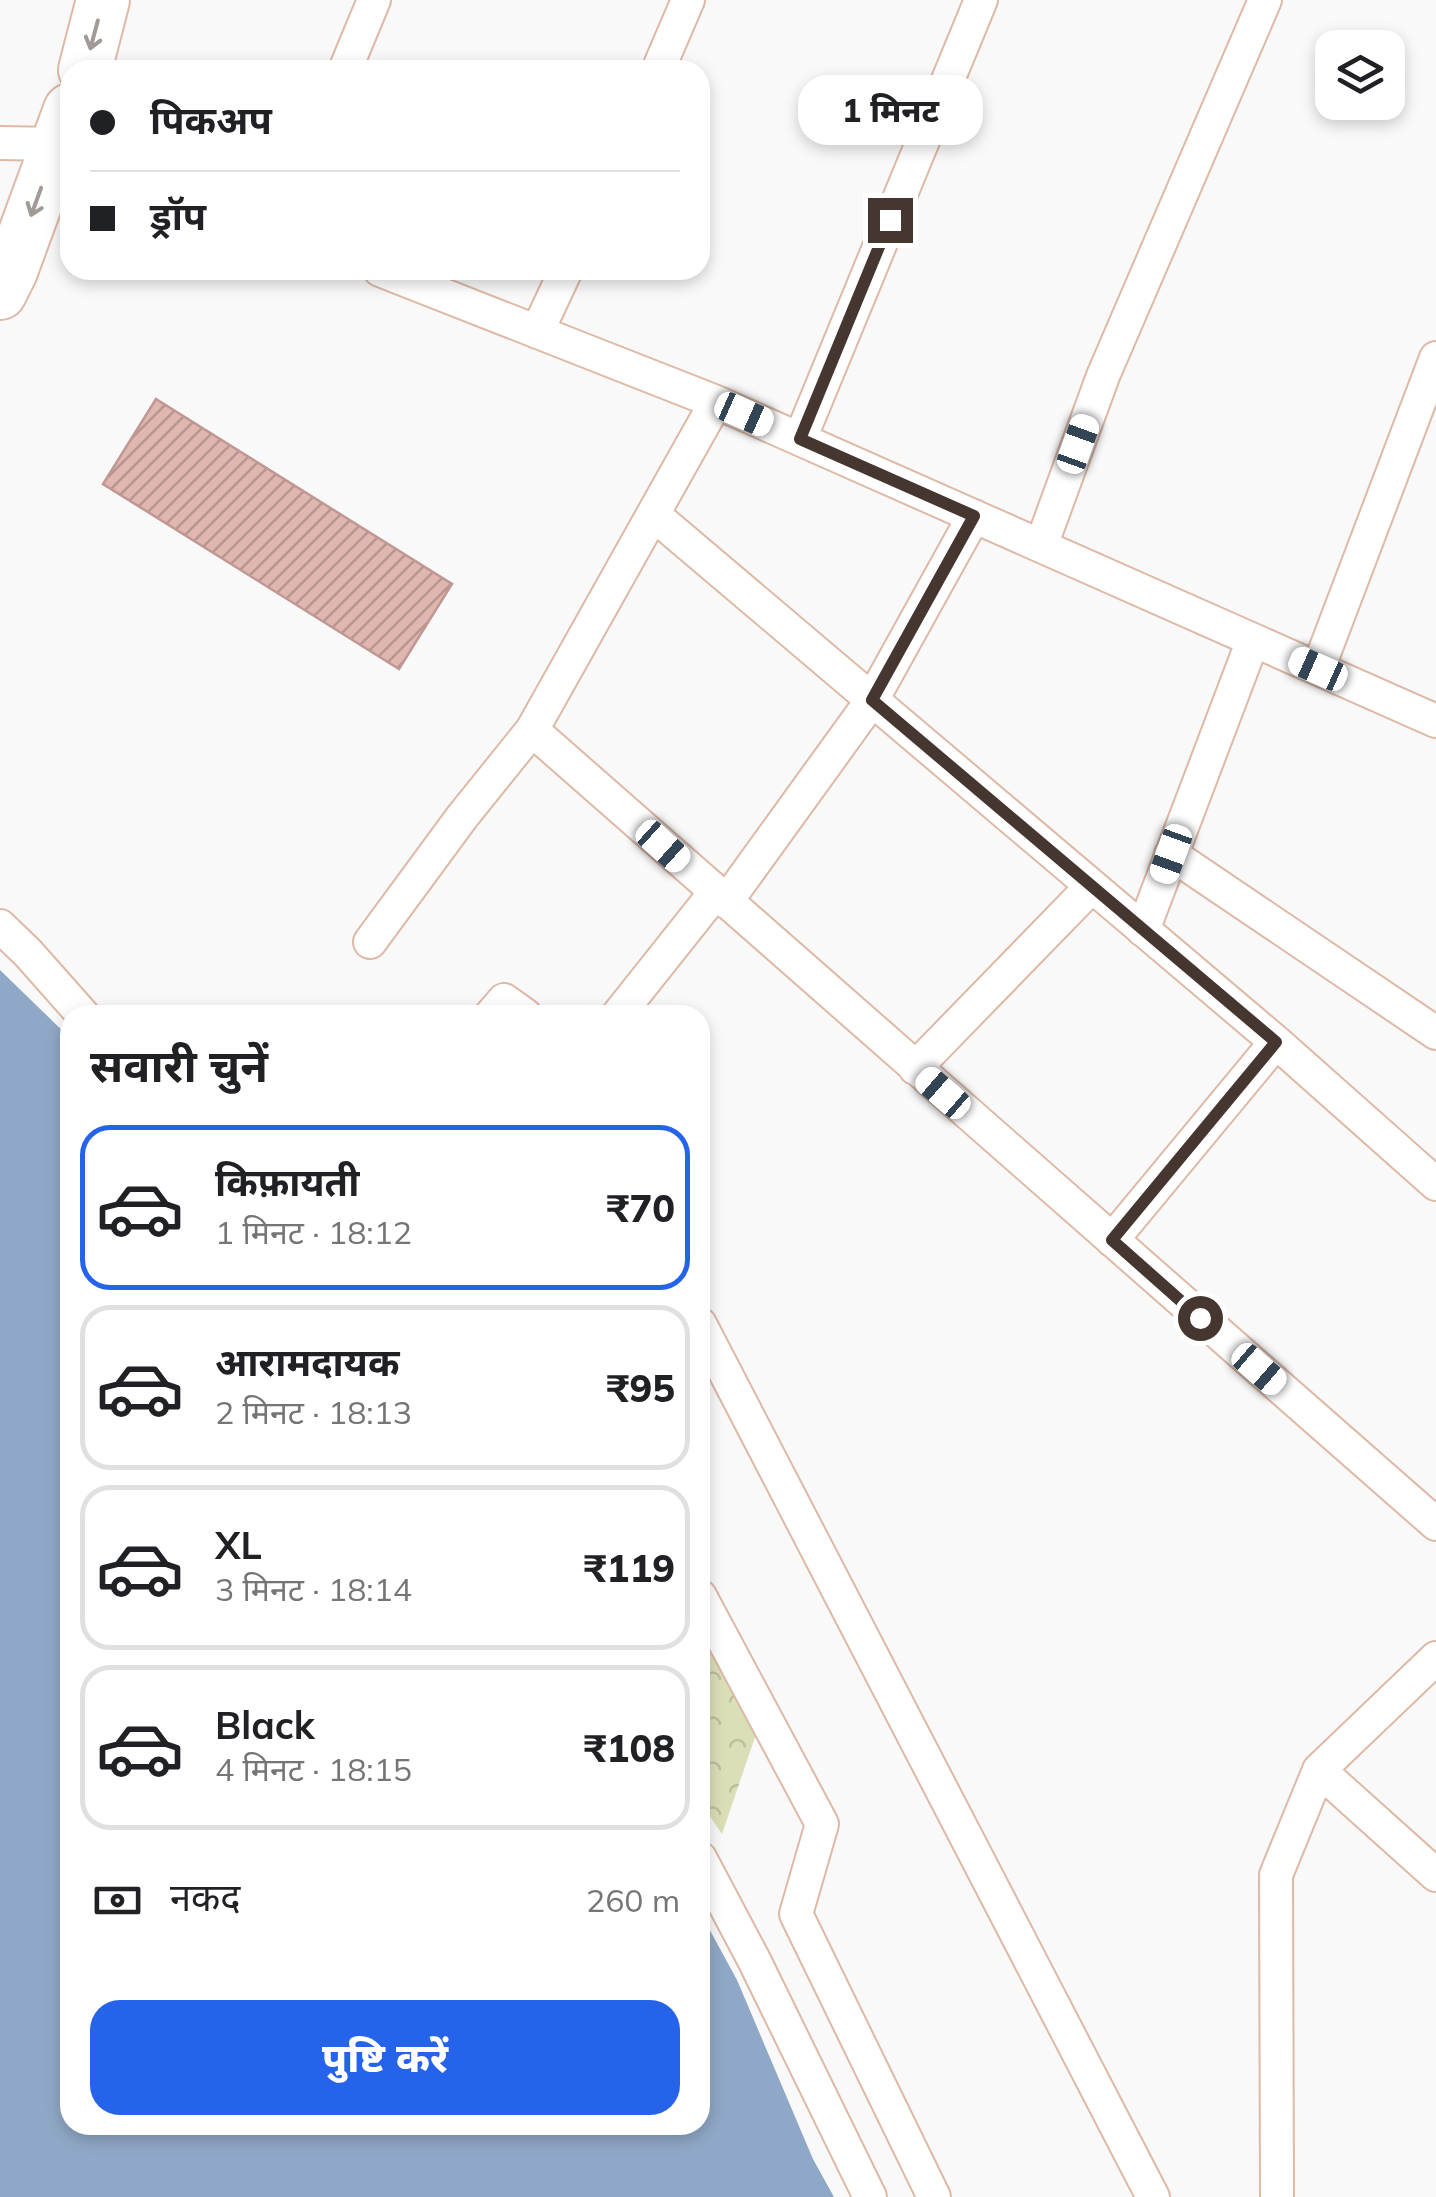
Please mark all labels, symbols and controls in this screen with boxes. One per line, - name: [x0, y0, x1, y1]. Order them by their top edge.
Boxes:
- one-way arrow: [84, 19, 103, 50]
- map controls: [1315, 30, 1405, 120]
- button: layers: [1315, 30, 1405, 120]
- callout: 1 मिनट: [798, 75, 982, 145]
- text: 1 मिनट: [842, 90, 939, 130]
- text: पिकअप: [150, 96, 272, 144]
- one-way arrow: [26, 185, 44, 216]
- text: ड्रॉप: [150, 192, 206, 240]
- route end: [868, 198, 913, 243]
- car: [710, 388, 778, 440]
- car: [1054, 411, 1102, 477]
- car: [1284, 643, 1352, 695]
- car: [631, 815, 695, 877]
- car: [1147, 821, 1195, 887]
- text: सवारी चुनें: [90, 1037, 268, 1093]
- car: [911, 1062, 975, 1124]
- text: किफ़ायती: [215, 1158, 359, 1206]
- icon: car: [95, 1163, 185, 1253]
- text: ₹70: [607, 1184, 675, 1232]
- text: 1 मिनट · 18:12: [215, 1212, 412, 1252]
- route start: [1178, 1296, 1223, 1341]
- text: आरामदायक: [215, 1338, 399, 1386]
- car: [1227, 1338, 1291, 1400]
- icon: car: [95, 1343, 185, 1433]
- text: ₹95: [607, 1364, 675, 1412]
- text: 2 मिनट · 18:13: [215, 1392, 412, 1432]
- text: XL: [215, 1521, 262, 1569]
- icon: car: [95, 1523, 185, 1613]
- text: ₹119: [584, 1544, 675, 1592]
- text: 3 मिनट · 18:14: [215, 1569, 412, 1609]
- text: Black: [215, 1701, 315, 1749]
- icon: car: [95, 1703, 185, 1793]
- text: ₹108: [584, 1724, 675, 1772]
- text: 4 मिनट · 18:15: [215, 1749, 412, 1789]
- icon: cash: [90, 1873, 145, 1928]
- text: नकद: [170, 1873, 240, 1921]
- text: 260 m: [586, 1880, 680, 1920]
- button: पुष्टि करें: [90, 2000, 680, 2115]

